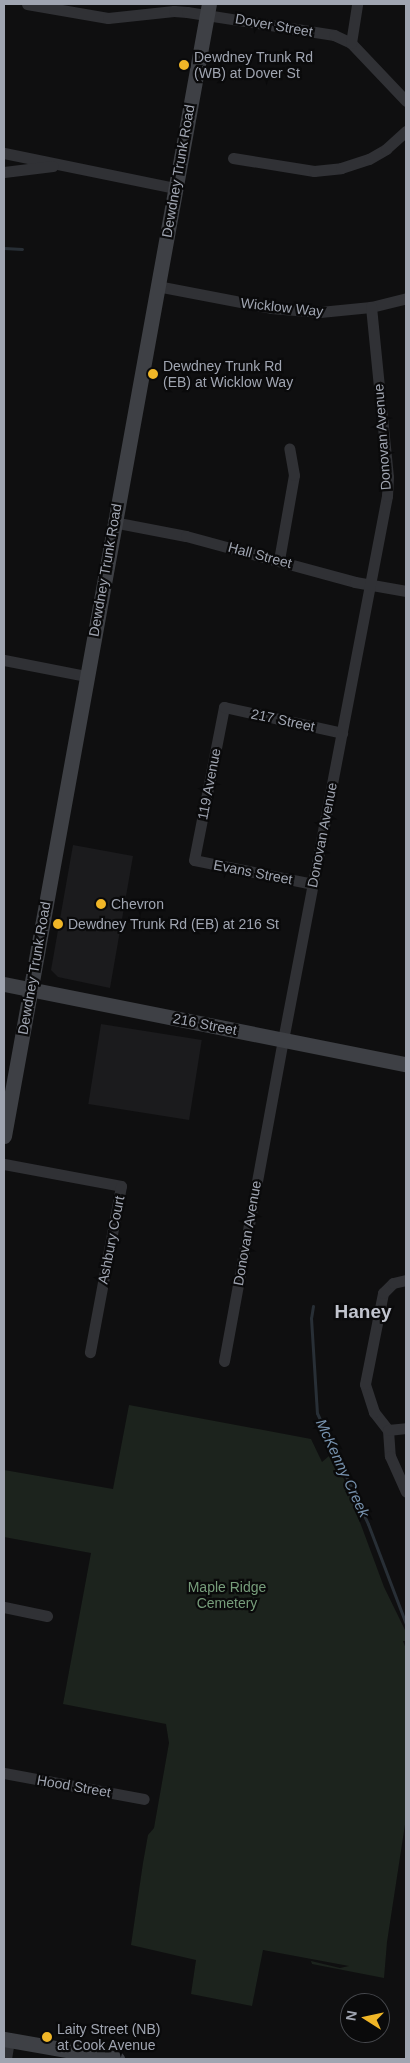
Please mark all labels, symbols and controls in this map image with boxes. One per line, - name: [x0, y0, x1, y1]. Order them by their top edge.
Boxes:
- street label: Dover Street: [234, 10, 314, 40]
- place label: Dewdney Trunk Rd (WB) at Dover St: [194, 49, 313, 82]
- marker: Dewdney Trunk Rd (WB) at Dover St: [178, 59, 190, 71]
- street label: Dewdney Trunk Road: [158, 103, 198, 239]
- street label: Wicklow Way: [240, 294, 324, 320]
- place label: Dewdney Trunk Rd (EB) at Wicklow Way: [163, 358, 293, 391]
- marker: Dewdney Trunk Rd (EB) at Wicklow Way: [147, 368, 159, 380]
- street label: Donovan Avenue: [370, 383, 394, 491]
- street label: Dewdney Trunk Road: [85, 502, 125, 638]
- street label: Hall Street: [226, 538, 294, 572]
- street label: 217 Street: [250, 705, 316, 735]
- street label: 119 Avenue: [194, 746, 224, 822]
- street label: Donovan Avenue: [304, 781, 340, 889]
- street label: Evans Street: [212, 856, 294, 888]
- place label: Chevron: [111, 896, 164, 912]
- marker: Chevron: [95, 898, 107, 910]
- street label: Dewdney Trunk Road: [14, 900, 54, 1036]
- place label: Dewdney Trunk Rd (EB) at 216 St: [68, 916, 279, 932]
- marker: Dewdney Trunk Rd (EB) at 216 St: [52, 918, 64, 930]
- street label: 216 Street: [172, 1010, 238, 1038]
- street label: Donovan Avenue: [229, 1179, 265, 1287]
- street label: Ashbury Court: [94, 1194, 128, 1286]
- district label: Haney: [334, 1301, 392, 1323]
- water label: McKenny Creek: [312, 1416, 374, 1520]
- park label: Maple Ridge Cemetery: [188, 1579, 266, 1611]
- street label: Hood Street: [36, 1771, 112, 1801]
- north arrow: [340, 1993, 390, 2043]
- text: N: [342, 2009, 360, 2022]
- place label: Laity Street (NB) at Cook Avenue: [57, 2021, 160, 2054]
- marker: Laity Street (NB) at Cook Avenue: [41, 2031, 53, 2043]

